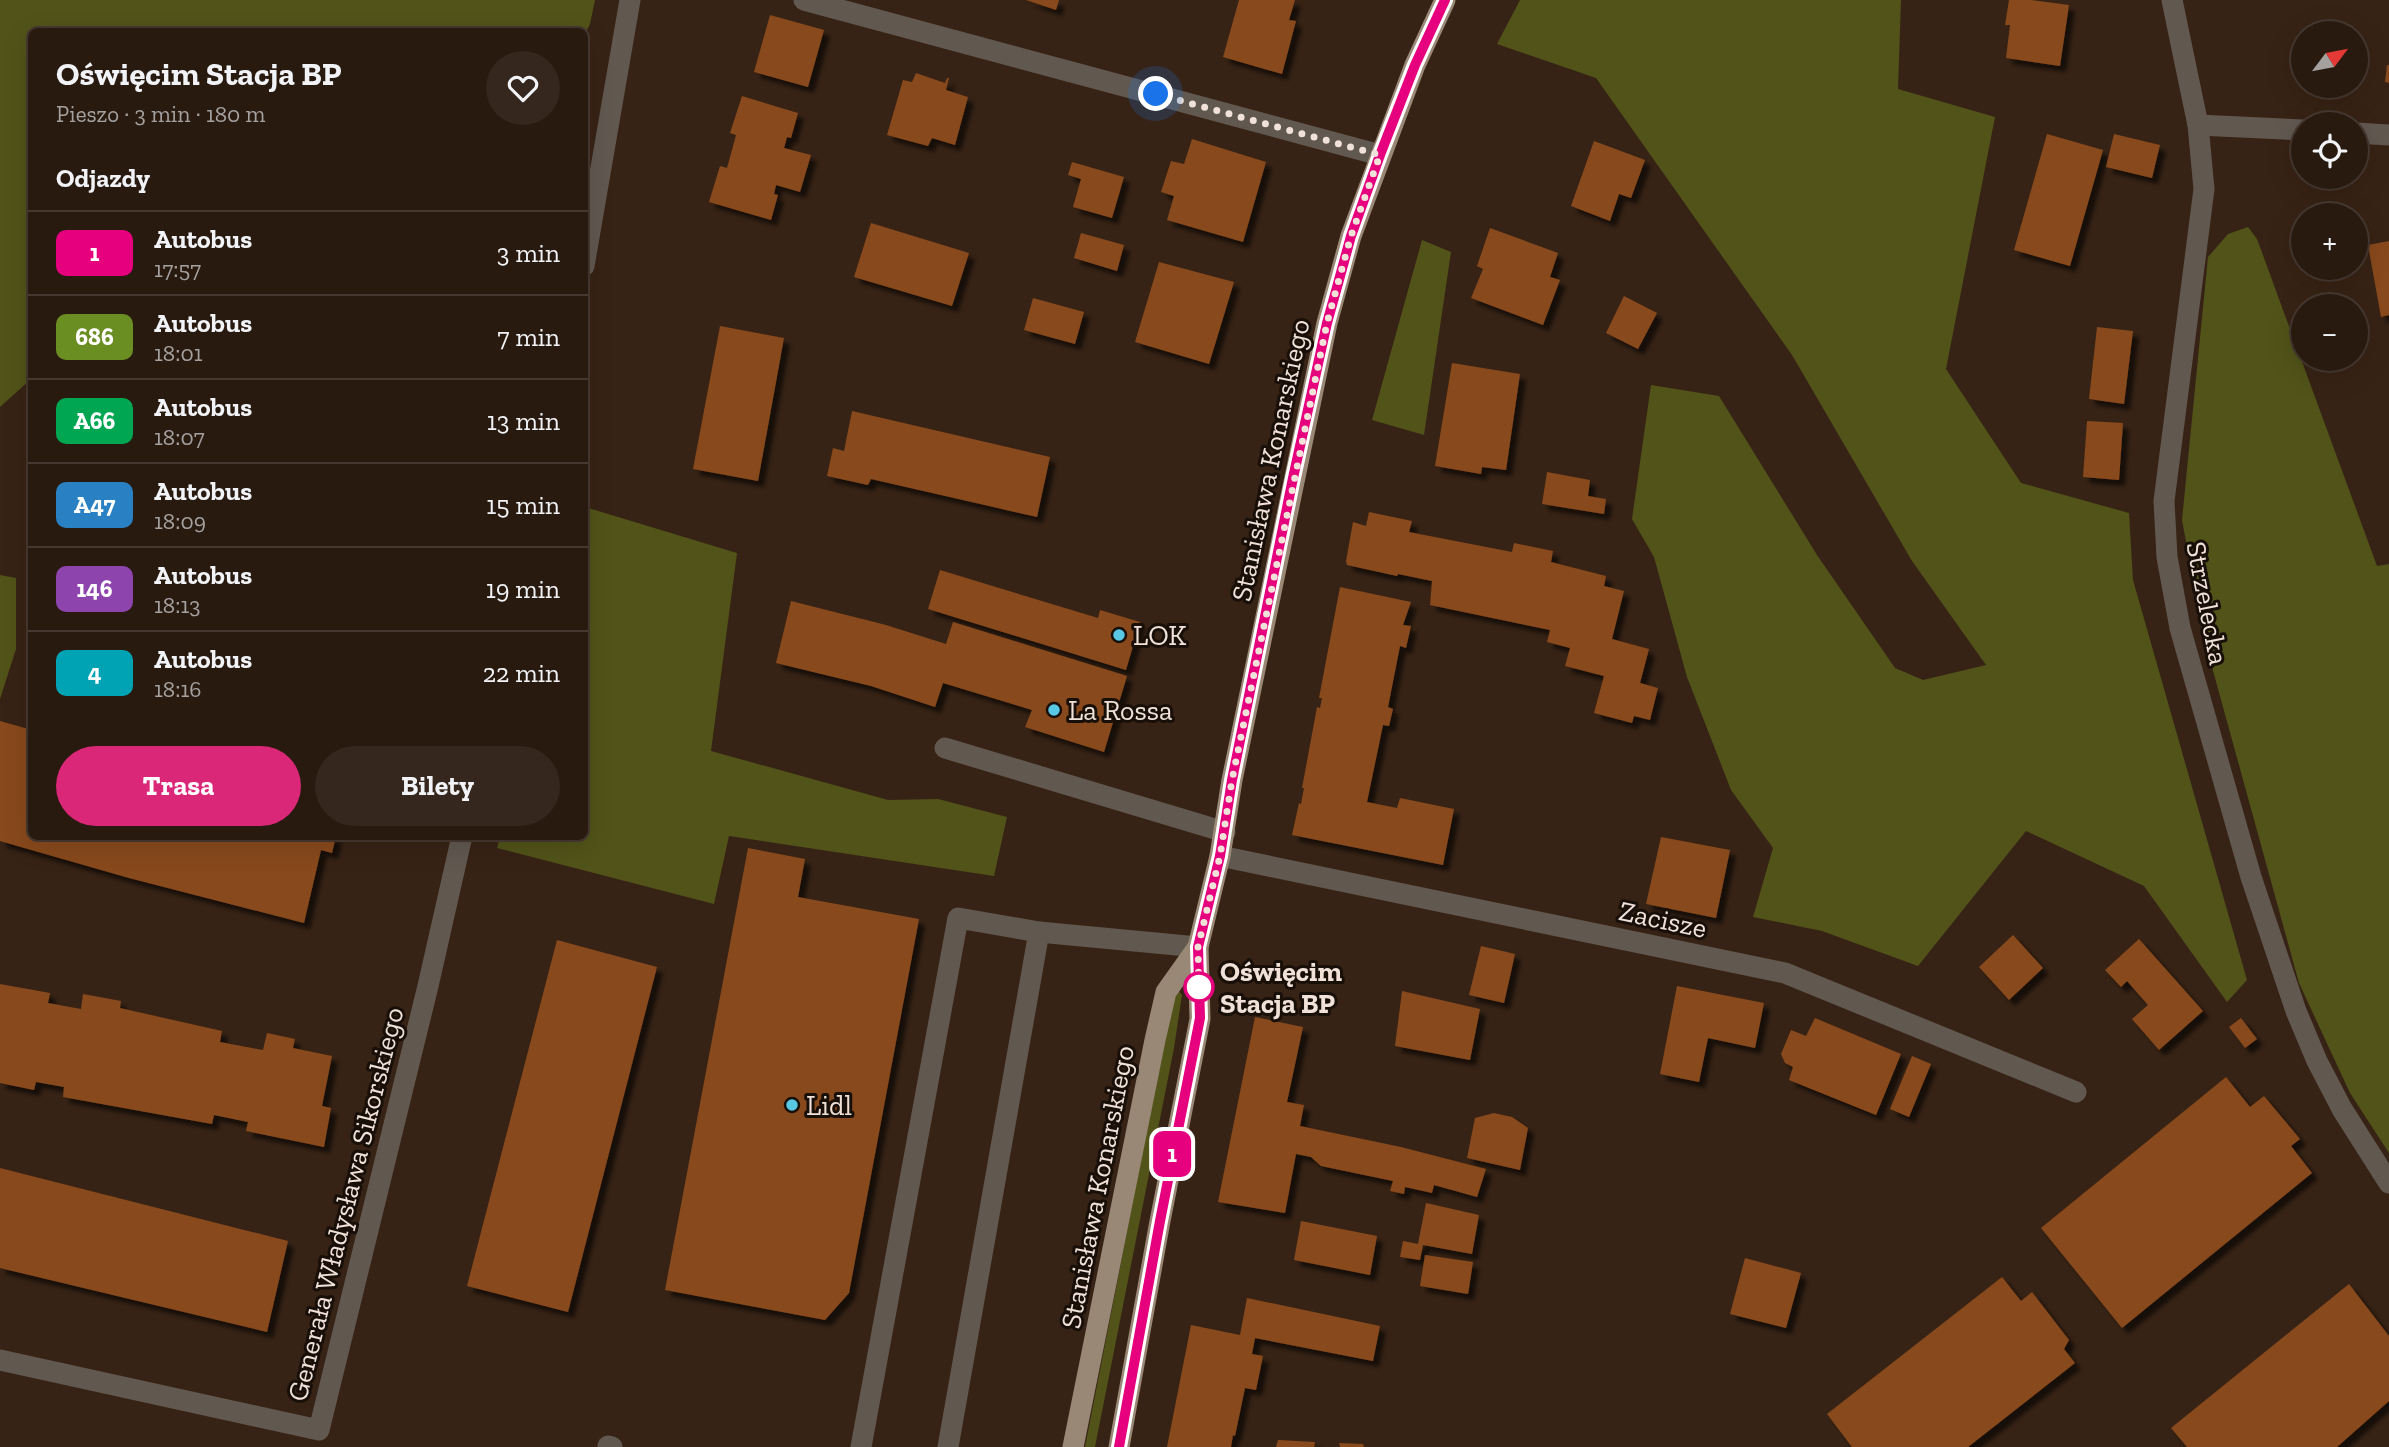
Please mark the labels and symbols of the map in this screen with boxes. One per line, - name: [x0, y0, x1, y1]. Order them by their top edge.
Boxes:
- north arrow: [2291, 21, 2368, 98]
- your location: [1138, 76, 1173, 111]
- street label: Stanisława Konarskiego: [1224, 316, 1317, 604]
- street label: Strzelecka: [2179, 539, 2236, 668]
- place label: LOK: [1133, 619, 1186, 652]
- marker: LOK: [1111, 627, 1127, 643]
- place label: La Rossa: [1068, 694, 1173, 727]
- marker: La Rossa: [1046, 702, 1062, 718]
- street label: Zacisze: [1616, 894, 1710, 945]
- place label: Oświęcim Stacja BP: [1220, 955, 1342, 1020]
- marker: Oświęcim Stacja BP: [1184, 972, 1214, 1002]
- street label: Generała Władysława Sikorskiego: [281, 1004, 410, 1404]
- street label: Stanisława Konarskiego: [1054, 1043, 1141, 1331]
- place label: Lidl: [806, 1089, 852, 1122]
- marker: Lidl: [784, 1097, 800, 1113]
- line badge: 1: [1149, 1131, 1195, 1177]

